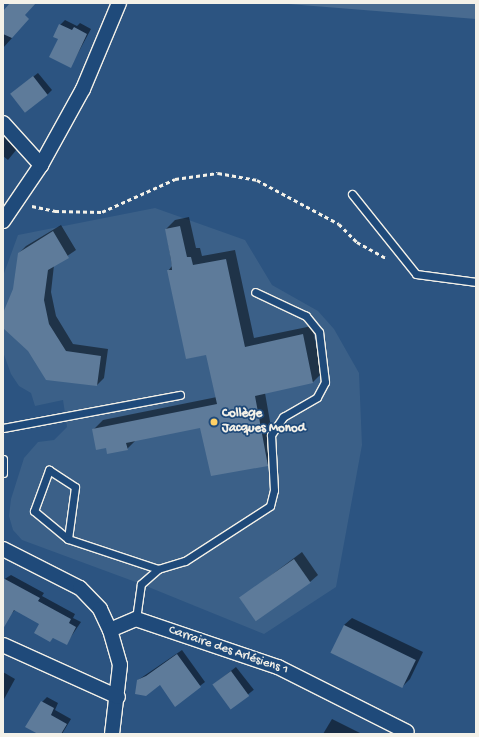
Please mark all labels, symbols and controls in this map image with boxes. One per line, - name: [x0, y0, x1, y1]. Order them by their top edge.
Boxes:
- place label: Collège Jacques Monod: [222, 407, 305, 438]
- marker: Collège Jacques Monod: [209, 417, 219, 427]
- street label: Carraire des Arlésiens 1: [166, 623, 290, 679]

